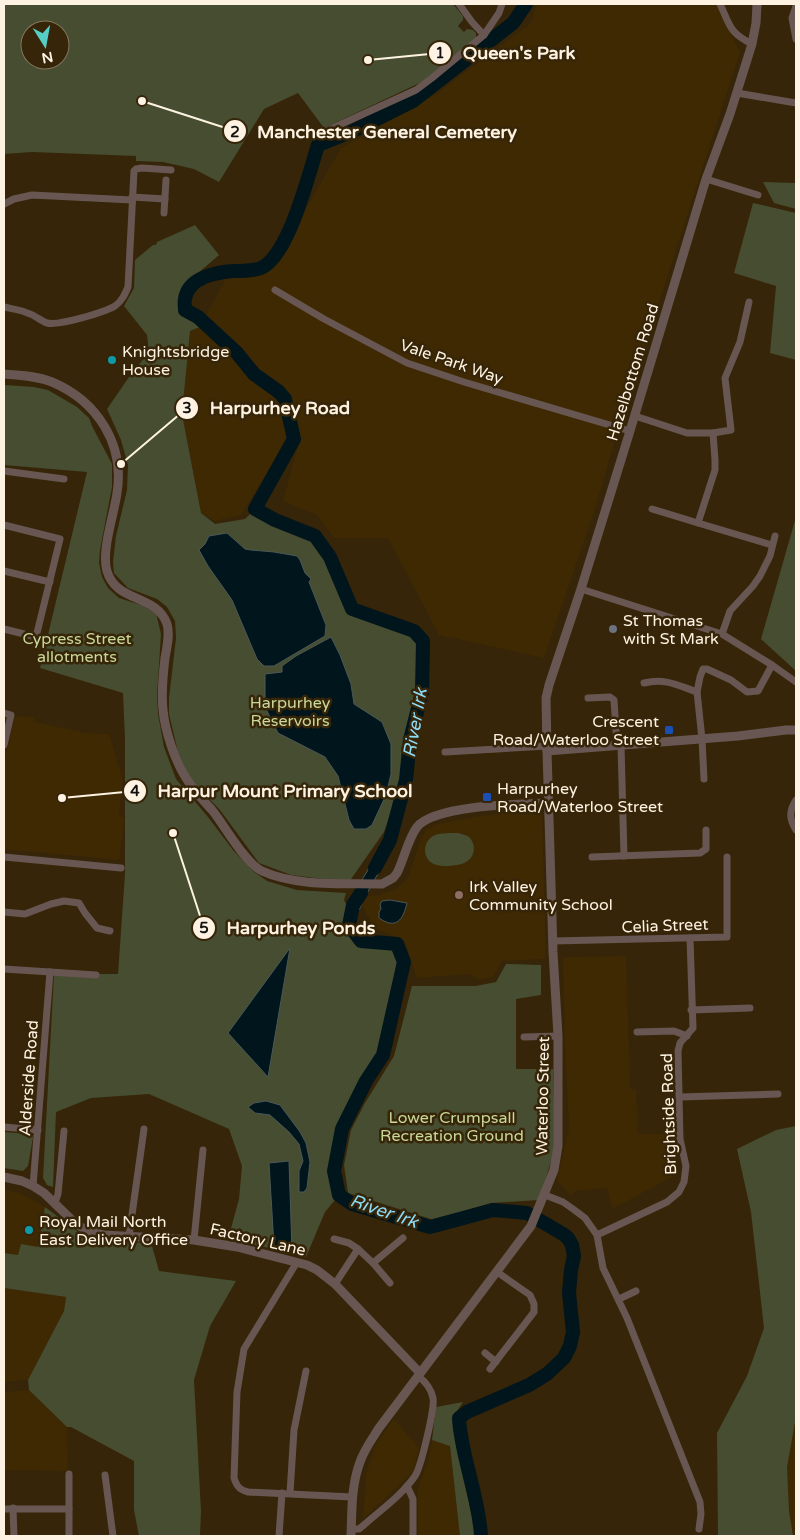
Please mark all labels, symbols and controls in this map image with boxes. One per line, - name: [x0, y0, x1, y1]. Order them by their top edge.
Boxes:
- north arrow: [20, 20, 70, 70]
- callout: Queen's Park: [427, 37, 585, 70]
- text: Queen's Park: [463, 42, 575, 64]
- text: 1: [435, 44, 445, 62]
- text: N: [40, 48, 55, 67]
- callout: Manchester General Cemetery: [222, 115, 527, 148]
- text: Manchester General Cemetery: [257, 121, 517, 143]
- text: 2: [230, 123, 240, 141]
- street label: Hazelbottom Road: [603, 301, 663, 443]
- street label: Vale Park Way: [397, 335, 506, 389]
- place label: Knightsbridge House: [122, 342, 229, 380]
- marker: Knightsbridge House: [106, 354, 118, 366]
- callout: Harpurhey Road: [174, 392, 360, 425]
- text: Harpurhey Road: [210, 397, 350, 419]
- text: 3: [182, 399, 192, 417]
- place label: St Thomas with St Mark: [623, 611, 719, 649]
- marker: St Thomas with St Mark: [607, 623, 619, 635]
- park label: Cypress Street allotments: [22, 629, 132, 667]
- water label: River Irk: [398, 685, 432, 759]
- park label: Harpurhey Reservoirs: [250, 693, 331, 731]
- place label: Crescent Road/Waterloo Street: [493, 712, 659, 750]
- marker: Crescent Road/Waterloo Street: [663, 724, 675, 736]
- callout: Harpur Mount Primary School: [123, 774, 423, 807]
- place label: Harpurhey Road/Waterloo Street: [497, 779, 663, 817]
- text: Harpur Mount Primary School: [157, 780, 413, 802]
- text: 4: [130, 782, 140, 800]
- marker: Harpurhey Road/Waterloo Street: [481, 791, 493, 803]
- place label: Irk Valley Community School: [469, 877, 613, 915]
- marker: Irk Valley Community School: [453, 889, 465, 901]
- callout: Harpurhey Ponds: [192, 911, 386, 944]
- street label: Celia Street: [621, 914, 709, 938]
- text: Harpurhey Ponds: [227, 917, 376, 939]
- text: 5: [199, 919, 209, 937]
- street label: Alderside Road: [15, 1019, 43, 1137]
- street label: Waterloo Street: [532, 1036, 554, 1156]
- street label: Brightside Road: [657, 1053, 681, 1175]
- park label: Lower Crumpsall Recreation Ground: [380, 1108, 524, 1146]
- water label: River Irk: [347, 1189, 422, 1233]
- place label: Royal Mail North East Delivery Office: [39, 1212, 188, 1250]
- street label: Factory Lane: [208, 1219, 308, 1261]
- marker: Royal Mail North East Delivery Office: [23, 1224, 35, 1236]

